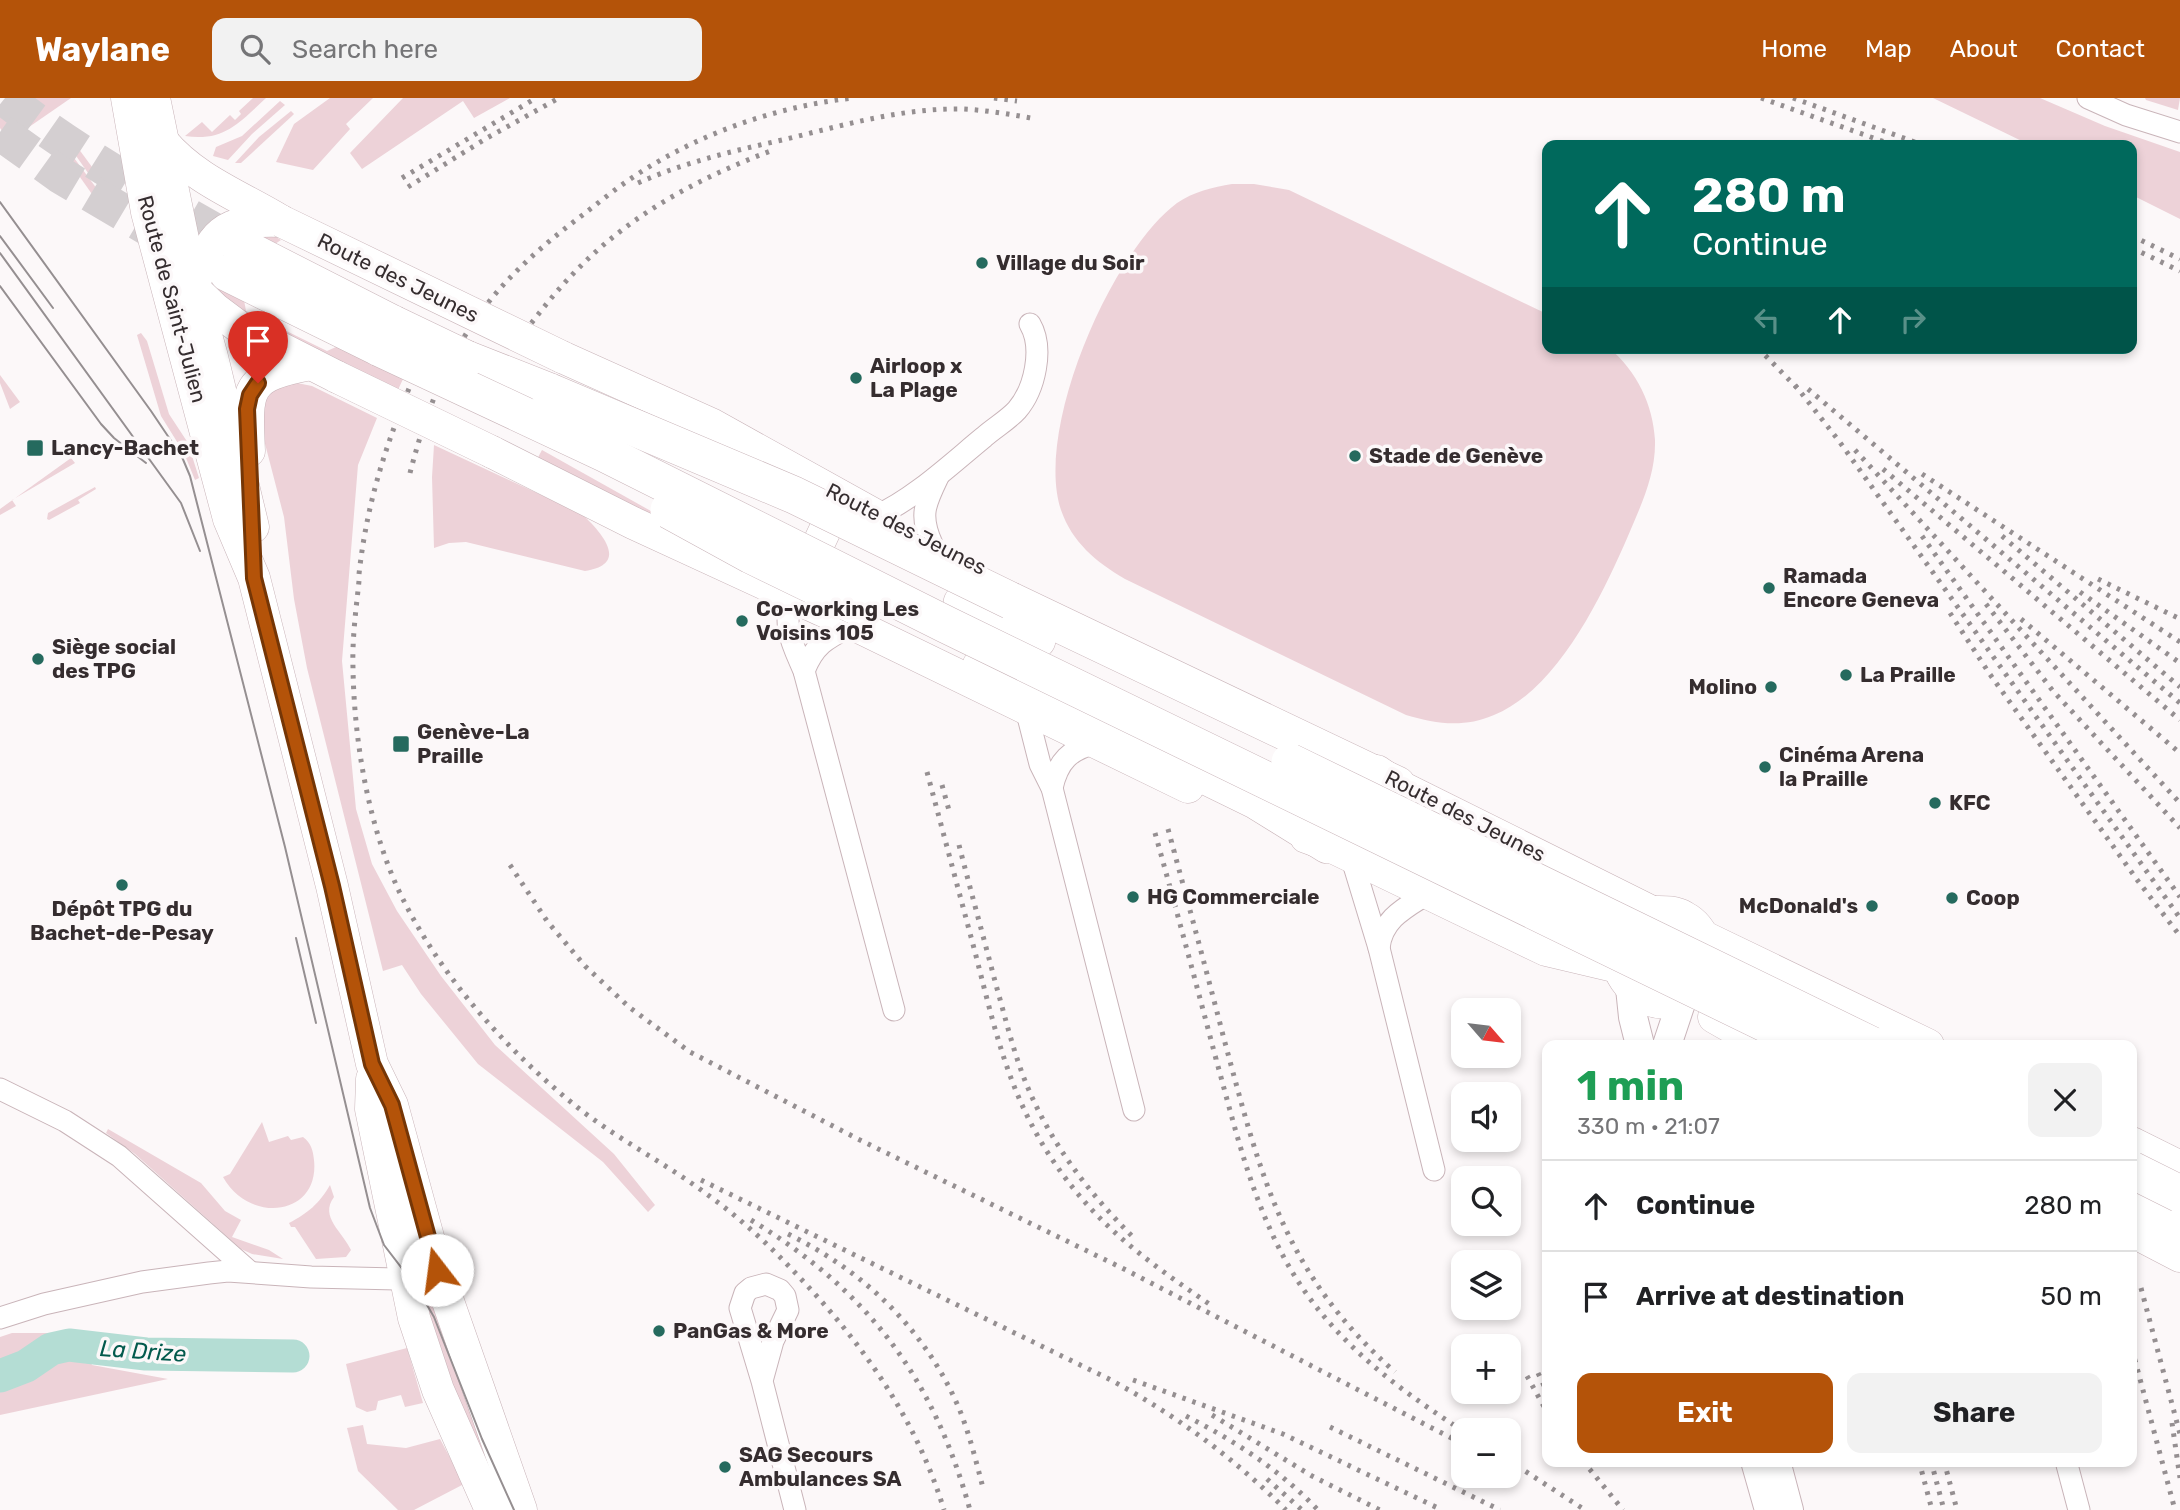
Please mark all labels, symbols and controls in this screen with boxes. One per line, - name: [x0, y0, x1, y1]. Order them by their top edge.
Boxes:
- search box: [212, 18, 702, 81]
- text: Waylane: [35, 30, 170, 69]
- icon: search: [236, 30, 274, 68]
- text: Search here: [292, 34, 438, 65]
- text: Home: [1761, 35, 1827, 63]
- text: Map: [1865, 35, 1912, 63]
- text: About: [1950, 35, 2018, 63]
- text: Contact: [2056, 35, 2145, 63]
- text: 280 m: [1692, 166, 1846, 224]
- icon: ahead: [1577, 168, 1668, 259]
- street label: Route de Saint-Julien: [133, 192, 212, 405]
- text: Continue: [1692, 225, 1828, 263]
- street label: Route des Jeunes: [313, 228, 483, 327]
- place label: Village du Soir: [996, 250, 1145, 275]
- marker: Village du Soir: [974, 255, 990, 271]
- icon: left: [1748, 301, 1786, 339]
- icon: ahead: [1821, 301, 1859, 339]
- icon: right: [1894, 301, 1932, 339]
- pin: [228, 311, 288, 383]
- icon: arrive: [239, 322, 277, 360]
- place label: Airloop x La Plage: [870, 353, 963, 402]
- marker: Airloop x La Plage: [848, 370, 864, 386]
- place label: Lancy-Bachet: [51, 435, 199, 460]
- marker: Lancy-Bachet: [25, 438, 45, 458]
- place label: Stade de Genève: [1369, 443, 1543, 468]
- marker: Stade de Genève: [1347, 448, 1363, 464]
- street label: Route des Jeunes: [822, 477, 991, 580]
- place label: Ramada Encore Geneva: [1783, 563, 1939, 612]
- marker: Ramada Encore Geneva: [1761, 580, 1777, 596]
- place label: Co-working Les Voisins 105: [756, 596, 919, 645]
- marker: Co-working Les Voisins 105: [734, 613, 750, 629]
- place label: Siège social des TPG: [52, 634, 176, 683]
- marker: Siège social des TPG: [30, 651, 46, 667]
- place label: La Praille: [1860, 662, 1956, 687]
- marker: La Praille: [1838, 667, 1854, 683]
- place label: Molino: [1688, 674, 1757, 699]
- marker: Molino: [1763, 679, 1779, 695]
- place label: Genève-La Praille: [417, 719, 530, 768]
- marker: Genève-La Praille: [391, 734, 411, 754]
- place label: Cinéma Arena la Praille: [1779, 742, 1924, 791]
- marker: Cinéma Arena la Praille: [1757, 759, 1773, 775]
- street label: Route des Jeunes: [1381, 764, 1550, 867]
- place label: KFC: [1949, 790, 1991, 815]
- marker: KFC: [1927, 795, 1943, 811]
- marker: Dépôt TPG du Bachet-de-Pesay: [114, 877, 130, 893]
- place label: HG Commerciale: [1147, 884, 1319, 909]
- place label: Coop: [1966, 885, 2020, 910]
- marker: HG Commerciale: [1125, 889, 1141, 905]
- marker: Coop: [1944, 890, 1960, 906]
- place label: McDonald's: [1739, 893, 1858, 918]
- place label: Dépôt TPG du Bachet-de-Pesay: [30, 896, 214, 945]
- marker: McDonald's: [1864, 898, 1880, 914]
- north arrow: [1451, 998, 1521, 1068]
- map controls: [1451, 998, 1521, 1488]
- text: 1 min: [1577, 1061, 1684, 1111]
- button: close: [2028, 1063, 2102, 1137]
- button: sound: [1451, 1082, 1521, 1152]
- text: 330 m · 21:07: [1577, 1112, 1720, 1140]
- button: search: [1451, 1166, 1521, 1236]
- icon: ahead: [1577, 1187, 1615, 1225]
- text: Continue: [1636, 1190, 1755, 1221]
- text: 280 m: [2024, 1190, 2102, 1221]
- position arrow: [400, 1233, 474, 1307]
- button: layers: [1451, 1250, 1521, 1320]
- icon: arrive: [1577, 1278, 1615, 1316]
- text: Arrive at destination: [1636, 1281, 1904, 1312]
- text: 50 m: [2041, 1281, 2102, 1312]
- place label: PanGas & More: [673, 1318, 829, 1343]
- marker: PanGas & More: [651, 1323, 667, 1339]
- water label: La Drize: [99, 1334, 187, 1368]
- button: +: [1451, 1334, 1521, 1404]
- button: Exit: [1577, 1373, 1833, 1453]
- button: Share: [1847, 1373, 2102, 1453]
- button: −: [1451, 1418, 1521, 1488]
- place label: SAG Secours Ambulances SA: [739, 1442, 902, 1491]
- marker: SAG Secours Ambulances SA: [717, 1459, 733, 1475]

